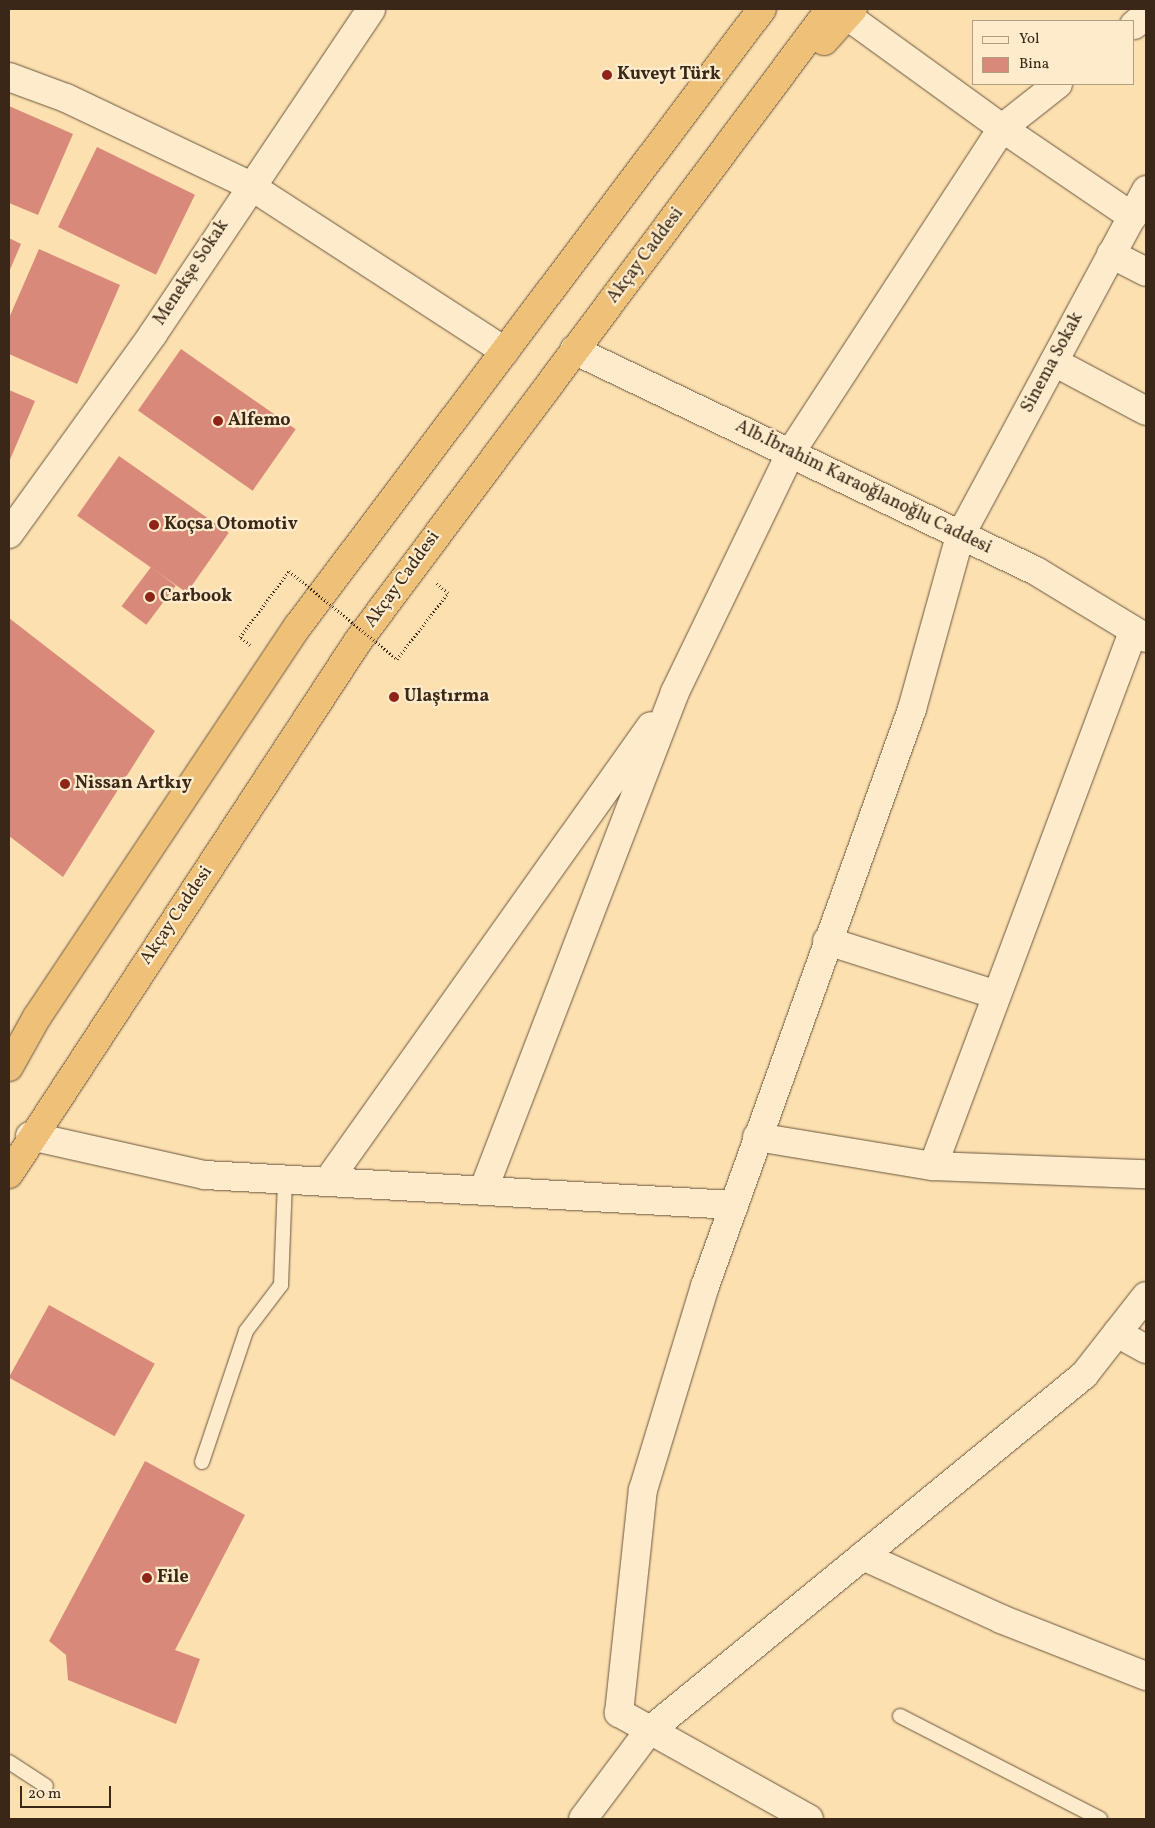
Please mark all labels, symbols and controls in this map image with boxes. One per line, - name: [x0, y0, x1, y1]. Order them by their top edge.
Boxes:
- legend: [972, 20, 1135, 85]
- text: Yol: [1019, 29, 1039, 50]
- text: Bina: [1019, 54, 1049, 75]
- place label: Kuveyt Türk: [617, 64, 721, 86]
- marker: Kuveyt Türk: [601, 69, 613, 81]
- street label: Akçay Caddesi: [603, 204, 689, 308]
- street label: Menekşe Sokak: [150, 216, 234, 330]
- street label: Sinema Sokak: [1017, 309, 1089, 417]
- place label: Alfemo: [228, 410, 291, 432]
- marker: Alfemo: [212, 415, 224, 427]
- street label: Alb.İbrahim Karaoğlanoğlu Caddesi: [731, 416, 995, 560]
- place label: Koçsa Otomotiv: [164, 514, 298, 536]
- marker: Koçsa Otomotiv: [148, 519, 160, 531]
- street label: Akçay Caddesi: [361, 527, 445, 633]
- place label: Carbook: [160, 586, 232, 608]
- marker: Carbook: [144, 591, 156, 603]
- place label: Ulaştırma: [404, 686, 489, 708]
- marker: Ulaştırma: [388, 691, 400, 703]
- place label: Nissan Artkıy: [75, 773, 192, 795]
- marker: Nissan Artkıy: [59, 778, 71, 790]
- street label: Akçay Caddesi: [136, 862, 218, 970]
- place label: File: [157, 1567, 189, 1589]
- marker: File: [141, 1572, 153, 1584]
- scale bar: [22, 1776, 114, 1808]
- text: 20 m: [28, 1784, 61, 1805]

